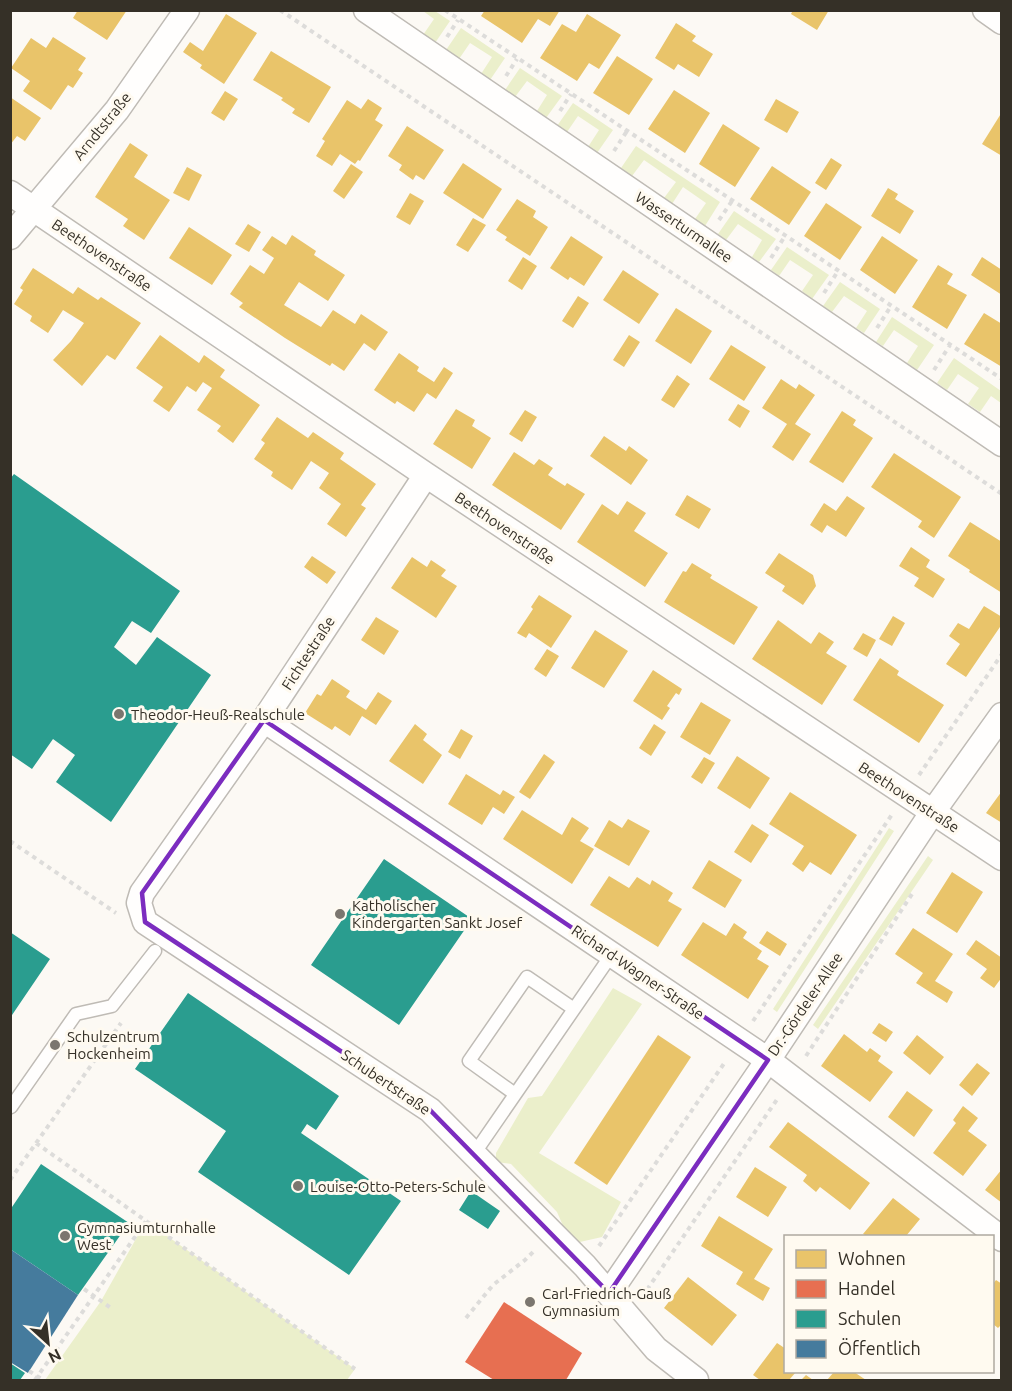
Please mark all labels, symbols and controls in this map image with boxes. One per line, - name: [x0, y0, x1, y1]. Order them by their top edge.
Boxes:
- street label: Arndtstraße: [70, 89, 134, 163]
- street label: Wasserturmallee: [632, 188, 736, 266]
- street label: Beethovenstraße: [49, 215, 155, 295]
- street label: Beethovenstraße: [452, 488, 558, 568]
- street label: Fichtestraße: [278, 613, 338, 693]
- place label: Theodor-Heuß-Realschule: [131, 706, 305, 723]
- marker: Theodor-Heuß-Realschule: [112, 707, 126, 721]
- street label: Beethovenstraße: [855, 758, 963, 836]
- place label: Katholischer Kindergarten Sankt Josef: [352, 897, 523, 931]
- marker: Katholischer Kindergarten Sankt Josef: [333, 907, 347, 921]
- street label: Richard-Wagner-Straße: [569, 921, 707, 1023]
- street label: Dr.-Gördeler-Allee: [764, 949, 846, 1059]
- place label: Schulzentrum Hockenheim: [67, 1028, 160, 1062]
- marker: Schulzentrum Hockenheim: [48, 1038, 62, 1052]
- street label: Schubertstraße: [338, 1046, 434, 1118]
- place label: Louise-Otto-Peters-Schule: [310, 1178, 486, 1195]
- marker: Louise-Otto-Peters-Schule: [291, 1179, 305, 1193]
- place label: Gymnasiumturnhalle West: [77, 1219, 216, 1253]
- marker: Gymnasiumturnhalle West: [58, 1229, 72, 1243]
- legend: [784, 1235, 994, 1373]
- text: Wohnen: [838, 1248, 906, 1268]
- text: Handel: [838, 1278, 896, 1298]
- place label: Carl-Friedrich-Gauß Gymnasium: [542, 1285, 671, 1319]
- marker: Carl-Friedrich-Gauß Gymnasium: [523, 1295, 537, 1309]
- text: Schulen: [838, 1308, 901, 1328]
- north arrow: [18, 1313, 78, 1373]
- text: Öffentlich: [838, 1338, 921, 1358]
- text: N: [45, 1346, 64, 1367]

